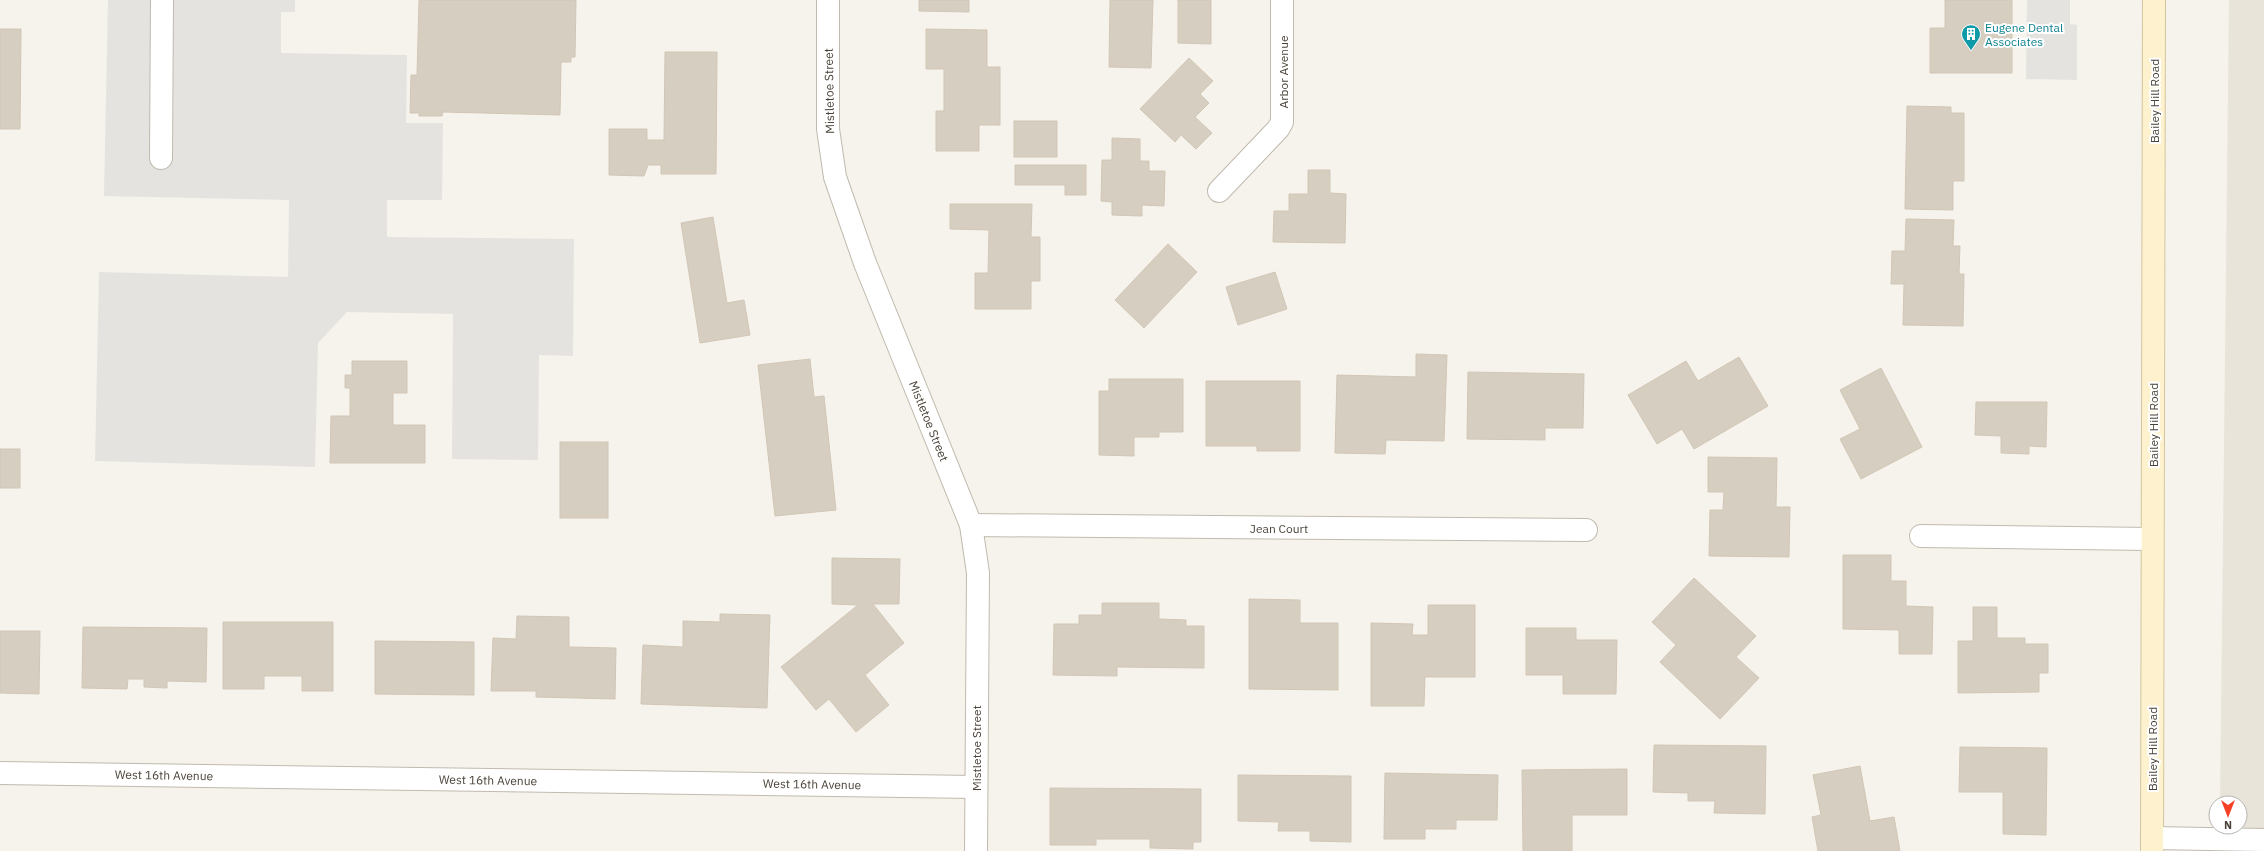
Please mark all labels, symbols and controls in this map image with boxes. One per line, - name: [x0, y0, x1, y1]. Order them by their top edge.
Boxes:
- place label: Eugene Dental Associates: [1985, 20, 2063, 49]
- building icon: Eugene Dental Associates: [1960, 23, 1982, 51]
- street label: Arbor Avenue: [1276, 35, 1291, 109]
- street label: Mistletoe Street: [821, 48, 837, 134]
- street label: Bailey Hill Road: [2147, 59, 2162, 143]
- street label: Mistletoe Street: [906, 378, 952, 464]
- street label: Bailey Hill Road: [2146, 383, 2161, 467]
- street label: Jean Court: [1250, 521, 1308, 536]
- street label: Mistletoe Street: [969, 705, 984, 791]
- street label: Bailey Hill Road: [2145, 707, 2160, 791]
- street label: West 16th Avenue: [115, 767, 214, 783]
- street label: West 16th Avenue: [439, 772, 538, 788]
- street label: West 16th Avenue: [763, 776, 862, 792]
- north arrow: [2208, 795, 2248, 835]
- text: N: [2224, 818, 2232, 832]

